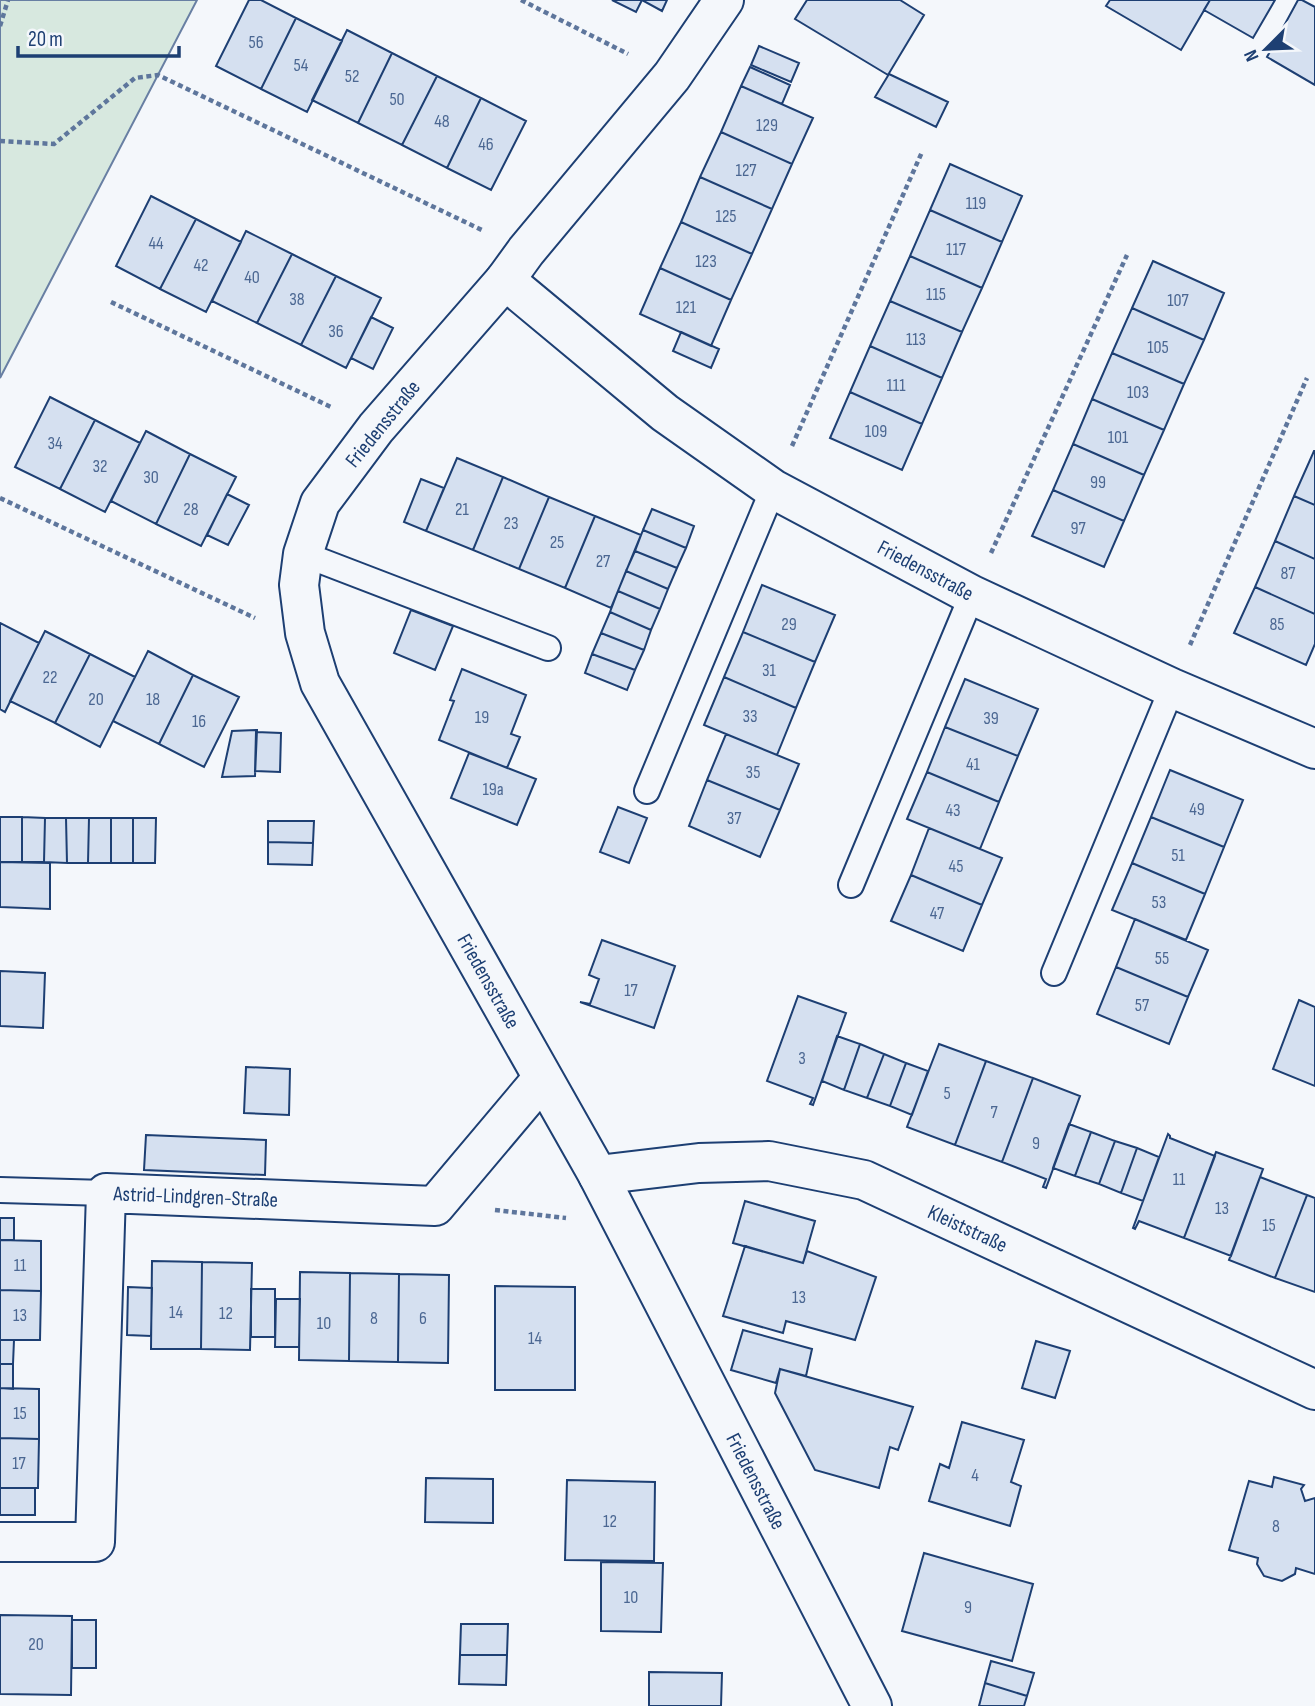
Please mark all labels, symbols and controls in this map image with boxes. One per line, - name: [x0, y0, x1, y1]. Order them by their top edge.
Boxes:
- scale bar: [18, 14, 178, 58]
- north arrow: [1231, 14, 1301, 84]
- text: 20 m: [28, 27, 63, 52]
- house number: 56: [248, 32, 264, 53]
- text: N: [1239, 46, 1264, 65]
- house number: 54: [294, 55, 309, 76]
- house number: 52: [345, 66, 359, 87]
- house number: 50: [389, 89, 405, 110]
- house number: 48: [434, 111, 450, 132]
- house number: 129: [756, 115, 778, 136]
- house number: 46: [478, 134, 494, 155]
- house number: 127: [735, 160, 757, 181]
- house number: 119: [966, 193, 986, 214]
- house number: 125: [715, 206, 737, 227]
- house number: 44: [148, 233, 164, 254]
- house number: 117: [946, 239, 967, 260]
- house number: 123: [695, 251, 717, 272]
- house number: 42: [193, 255, 209, 276]
- house number: 40: [244, 267, 260, 288]
- house number: 115: [926, 284, 946, 305]
- house number: 38: [289, 289, 305, 310]
- house number: 107: [1167, 290, 1190, 311]
- house number: 121: [676, 297, 697, 318]
- house number: 36: [328, 321, 344, 342]
- house number: 113: [906, 329, 926, 350]
- house number: 105: [1147, 337, 1169, 358]
- street label: Friedensstraße: [340, 375, 426, 473]
- house number: 111: [887, 375, 906, 396]
- house number: 103: [1127, 382, 1149, 403]
- house number: 109: [865, 421, 887, 442]
- house number: 101: [1108, 427, 1129, 448]
- house number: 34: [47, 433, 63, 454]
- house number: 32: [93, 456, 107, 477]
- house number: 30: [143, 467, 159, 488]
- house number: 99: [1090, 472, 1106, 493]
- house number: 28: [183, 499, 199, 520]
- house number: 21: [455, 499, 470, 520]
- house number: 23: [504, 513, 519, 534]
- house number: 97: [1070, 518, 1086, 539]
- house number: 25: [550, 532, 564, 553]
- street label: Friedensstraße: [873, 535, 978, 606]
- house number: 27: [596, 551, 611, 572]
- house number: 87: [1280, 563, 1296, 584]
- house number: 29: [781, 614, 797, 635]
- house number: 85: [1269, 614, 1285, 635]
- house number: 31: [762, 660, 777, 681]
- house number: 22: [43, 667, 57, 688]
- house number: 20: [88, 689, 104, 710]
- house number: 18: [146, 689, 160, 710]
- house number: 33: [742, 706, 758, 727]
- house number: 19: [475, 707, 489, 728]
- house number: 39: [983, 708, 999, 729]
- house number: 16: [192, 711, 206, 732]
- house number: 41: [966, 754, 981, 775]
- house number: 35: [746, 762, 760, 783]
- house number: 19a: [482, 779, 504, 800]
- house number: 49: [1189, 799, 1205, 820]
- house number: 43: [945, 800, 961, 821]
- house number: 37: [727, 808, 742, 829]
- house number: 51: [1171, 845, 1185, 866]
- house number: 45: [949, 856, 963, 877]
- house number: 53: [1152, 892, 1166, 913]
- house number: 47: [930, 903, 945, 924]
- street label: Friedensstraße: [452, 930, 525, 1033]
- house number: 55: [1155, 948, 1169, 969]
- house number: 17: [624, 980, 639, 1001]
- house number: 57: [1135, 995, 1150, 1016]
- house number: 3: [798, 1048, 806, 1069]
- house number: 5: [943, 1083, 951, 1104]
- house number: 7: [990, 1102, 998, 1123]
- house number: 9: [1032, 1133, 1040, 1154]
- house number: 11: [1173, 1169, 1186, 1190]
- street label: Astrid-Lindgren-Straße: [112, 1181, 278, 1212]
- house number: 13: [1215, 1198, 1229, 1219]
- street label: Kleiststraße: [924, 1199, 1011, 1257]
- house number: 15: [1262, 1215, 1276, 1236]
- house number: 11: [14, 1255, 27, 1276]
- house number: 13: [792, 1287, 806, 1308]
- house number: 14: [169, 1302, 183, 1323]
- house number: 12: [219, 1303, 233, 1324]
- house number: 13: [13, 1305, 27, 1326]
- house number: 8: [370, 1308, 378, 1329]
- house number: 6: [419, 1308, 427, 1329]
- house number: 10: [317, 1313, 331, 1334]
- house number: 14: [528, 1328, 542, 1349]
- house number: 15: [13, 1403, 27, 1424]
- street label: Friedensstraße: [721, 1429, 791, 1534]
- house number: 17: [12, 1453, 27, 1474]
- house number: 4: [971, 1465, 979, 1486]
- house number: 12: [603, 1511, 617, 1532]
- house number: 8: [1272, 1516, 1280, 1537]
- house number: 10: [624, 1587, 638, 1608]
- house number: 9: [964, 1597, 972, 1618]
- house number: 20: [28, 1634, 44, 1655]

